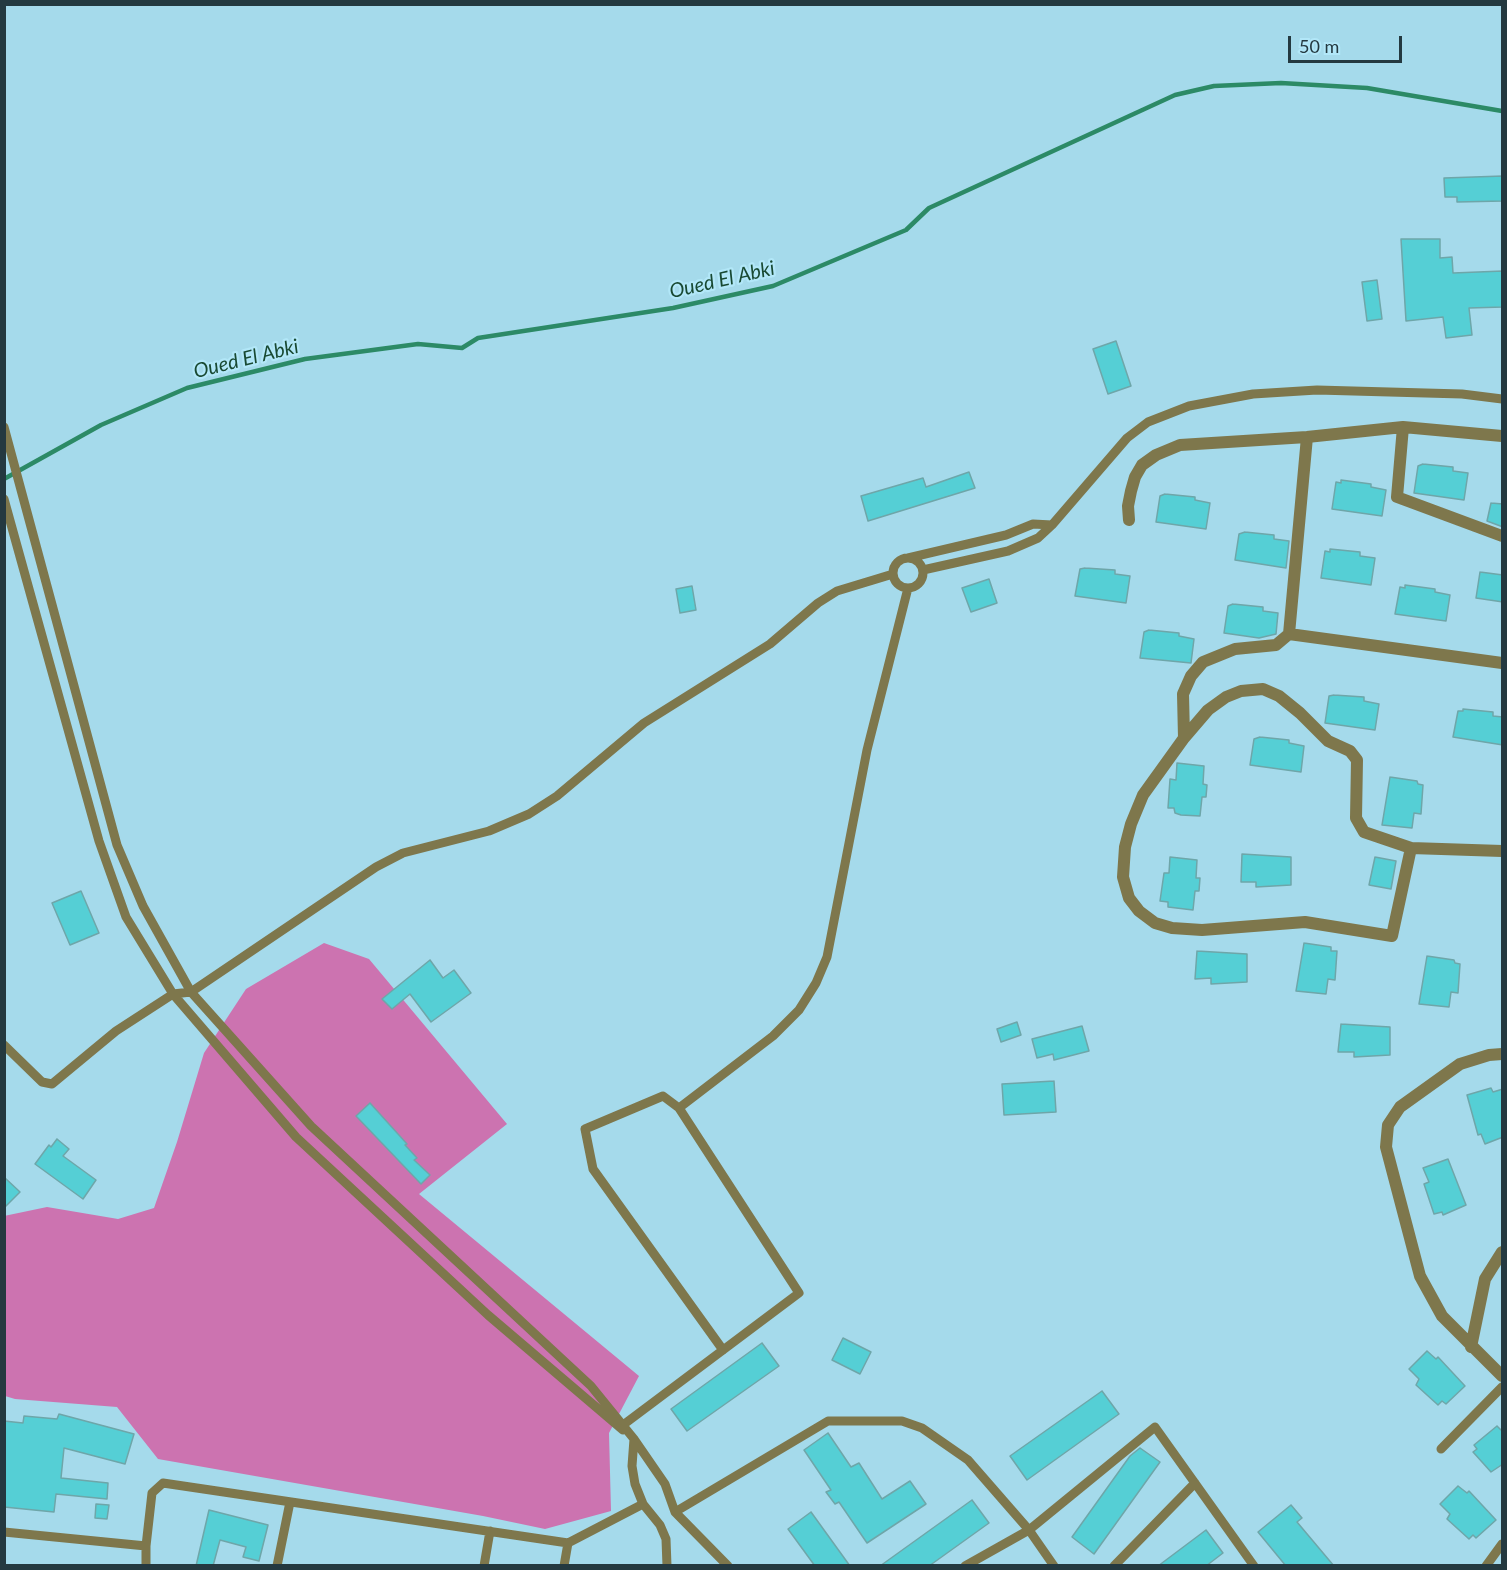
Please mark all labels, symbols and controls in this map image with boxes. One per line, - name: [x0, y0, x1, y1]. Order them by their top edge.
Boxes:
- scale bar: [1291, 24, 1405, 62]
- text: 50 m: [1299, 35, 1339, 57]
- water label: Oued El Abki: [667, 256, 777, 304]
- water label: Oued El Abki: [191, 334, 301, 384]

